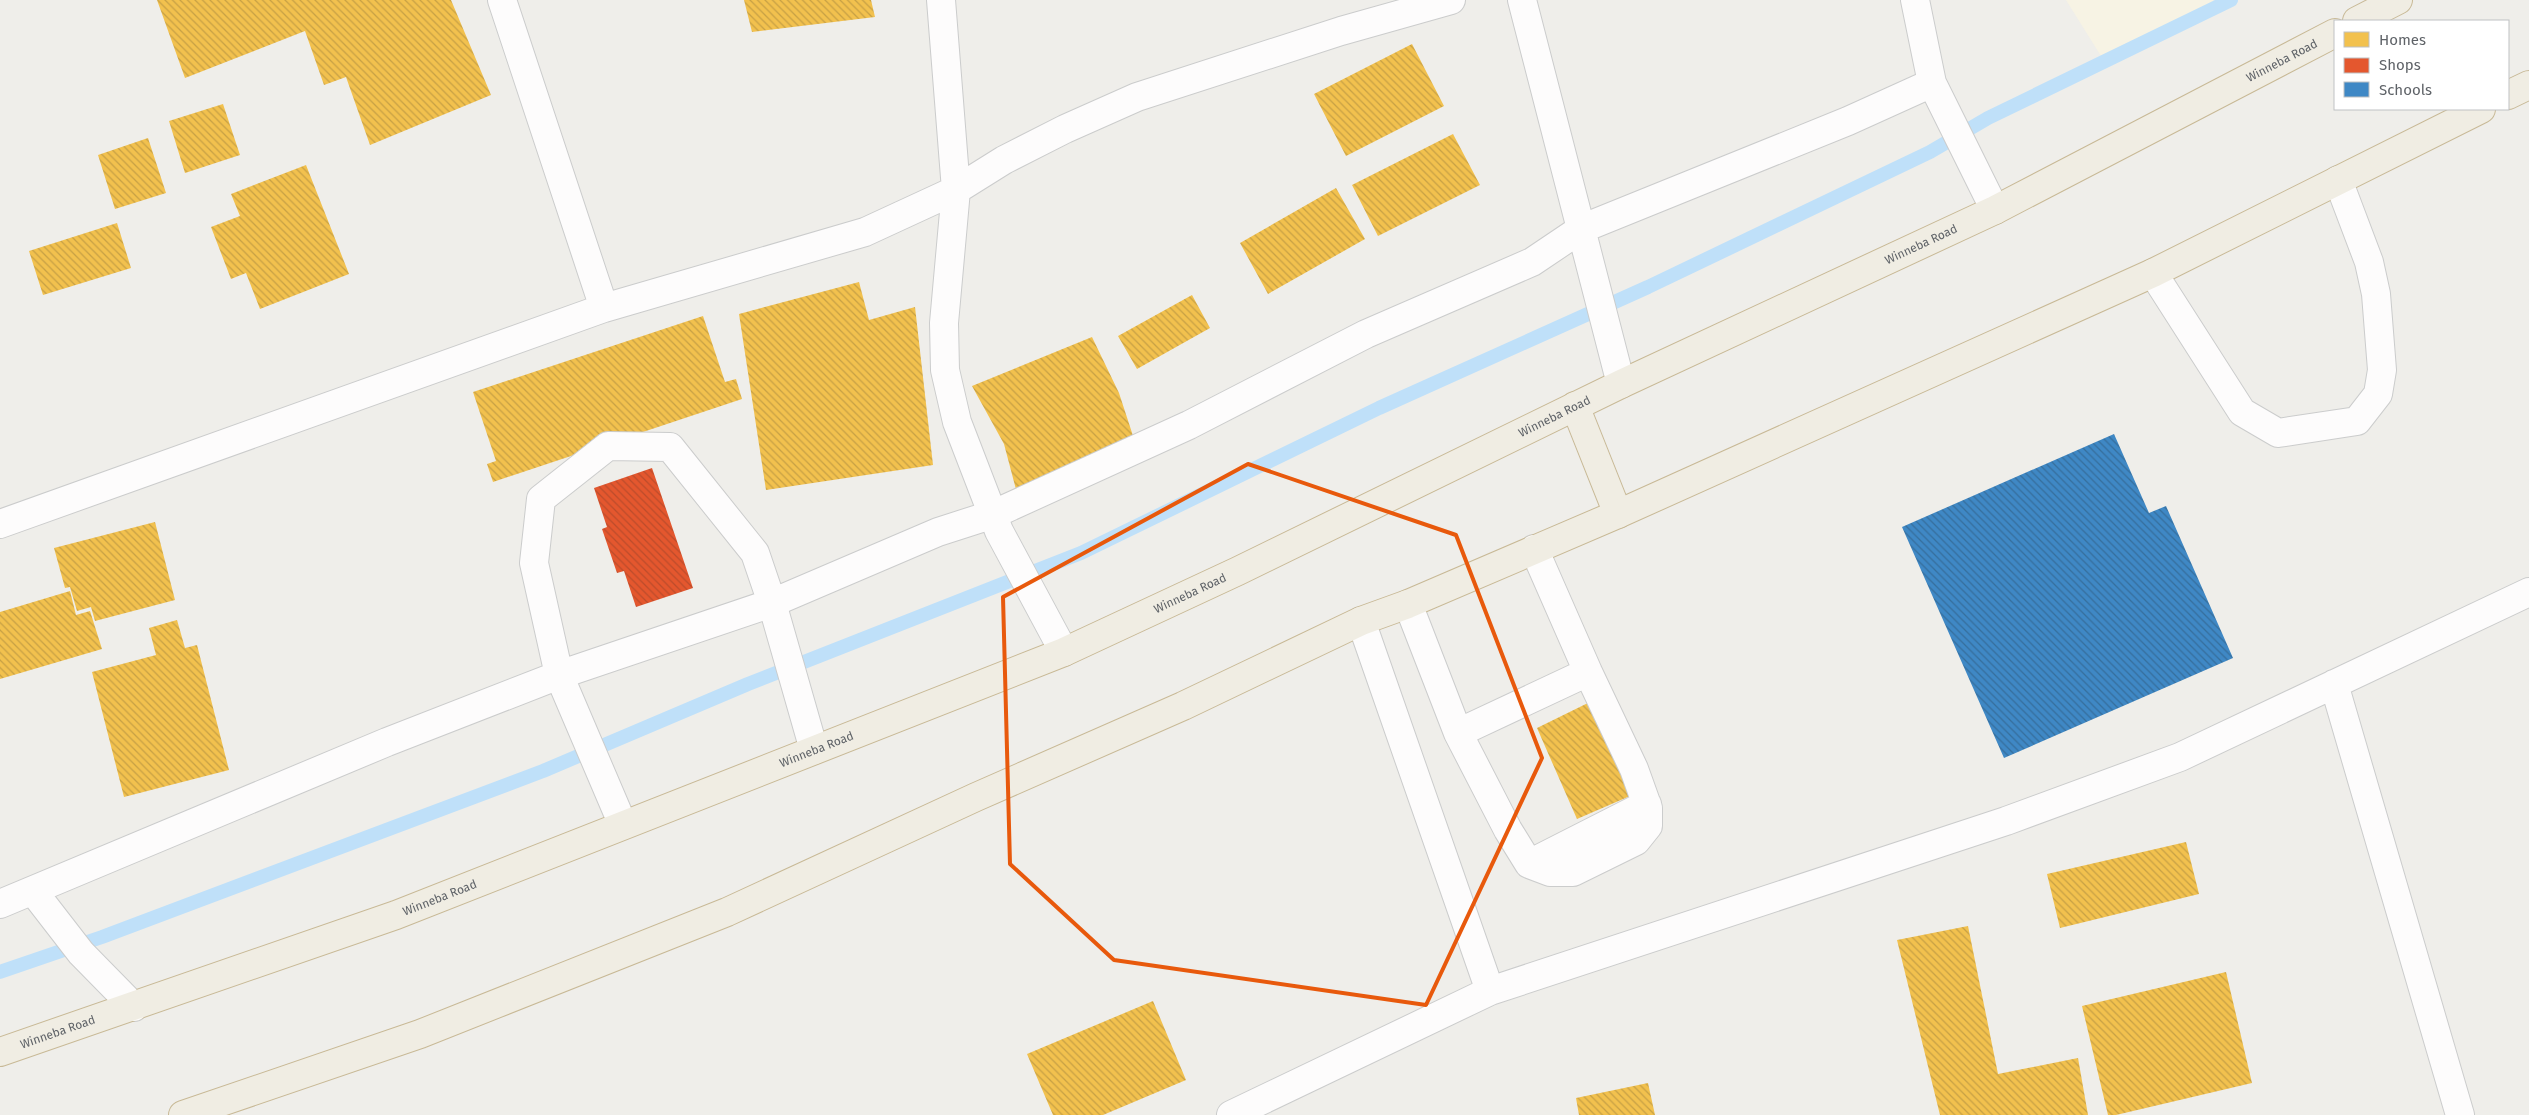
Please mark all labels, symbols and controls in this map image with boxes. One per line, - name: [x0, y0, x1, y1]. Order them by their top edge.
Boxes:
- legend: [2334, 20, 2509, 110]
- text: Homes: [2379, 31, 2426, 49]
- street label: Winneba Road: [2244, 36, 2320, 85]
- text: Shops: [2379, 56, 2421, 74]
- text: Schools: [2379, 81, 2432, 99]
- street label: Winneba Road: [1883, 222, 1960, 267]
- street label: Winneba Road: [1516, 393, 1593, 440]
- street label: Winneba Road: [1152, 570, 1229, 616]
- street label: Winneba Road: [778, 729, 856, 770]
- street label: Winneba Road: [401, 877, 479, 919]
- street label: Winneba Road: [18, 1013, 97, 1051]

